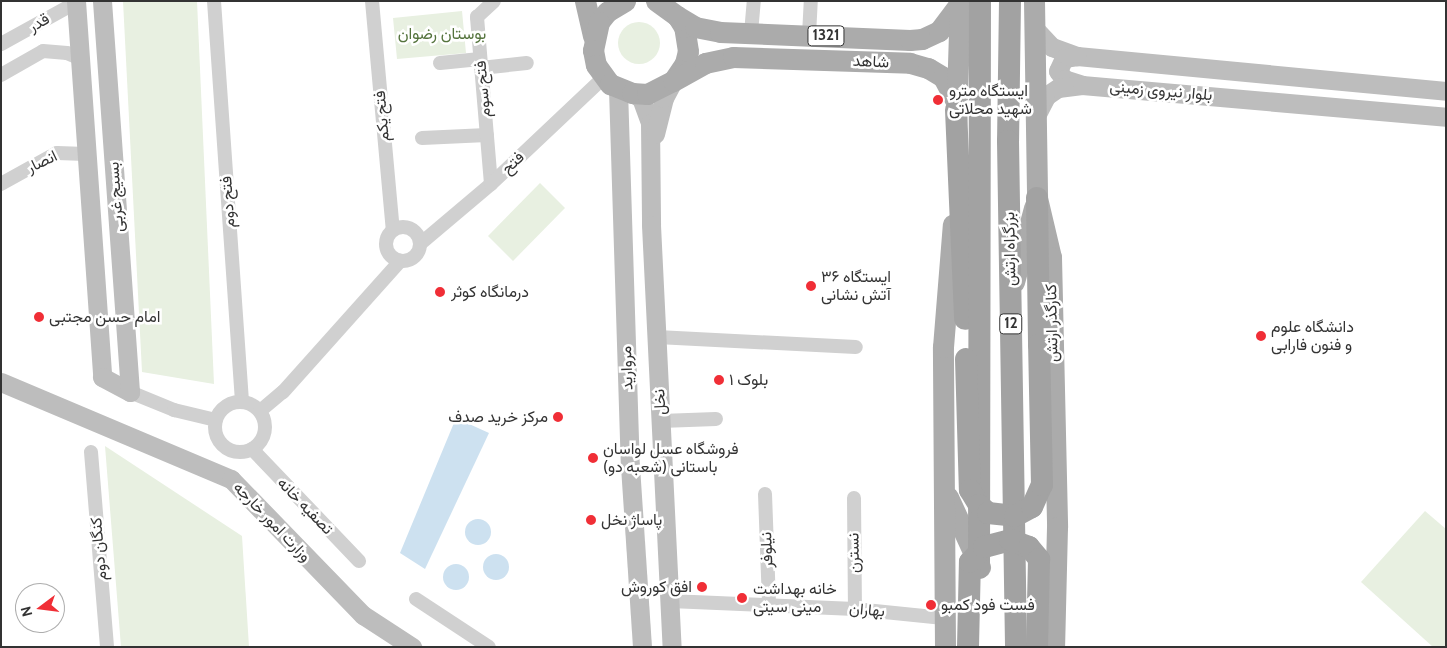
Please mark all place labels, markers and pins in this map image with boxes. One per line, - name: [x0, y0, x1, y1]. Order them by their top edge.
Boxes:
- place label: ایستگاه مترو شهید محلاتی: [949, 81, 1032, 119]
- marker: ایستگاه مترو شهید محلاتی: [931, 93, 945, 107]
- place label: ایستگاه ۳۶ آتش نشانی: [821, 267, 891, 305]
- marker: ایستگاه ۳۶ آتش نشانی: [805, 280, 817, 292]
- place label: درمانگاه کوثر: [451, 282, 529, 302]
- marker: درمانگاه کوثر: [433, 285, 447, 299]
- place label: امام حسن مجتبی: [49, 307, 160, 327]
- marker: امام حسن مجتبی: [33, 311, 45, 323]
- place label: دانشگاه علوم و فنون فارابی: [1271, 317, 1354, 355]
- marker: دانشگاه علوم و فنون فارابی: [1255, 330, 1267, 342]
- place label: ۱ بلوک: [729, 370, 768, 390]
- marker: ۱ بلوک: [713, 374, 725, 386]
- place label: مرکز خرید صدف: [448, 407, 548, 427]
- marker: مرکز خرید صدف: [552, 411, 564, 423]
- place label: فروشگاه عسل لواسان باستانی (شعبه دو): [603, 439, 739, 477]
- marker: فروشگاه عسل لواسان باستانی (شعبه دو): [587, 452, 599, 464]
- place label: پاساژ نخل: [601, 510, 662, 530]
- marker: پاساژ نخل: [585, 514, 597, 526]
- place label: افق کوروش: [621, 577, 692, 597]
- place label: خانه بهداشت مینی سیتی: [753, 579, 837, 617]
- marker: افق کوروش: [696, 581, 708, 593]
- marker: خانه بهداشت مینی سیتی: [735, 591, 749, 605]
- place label: فست فود کمبو: [941, 595, 1035, 615]
- marker: فست فود کمبو: [925, 599, 937, 611]

